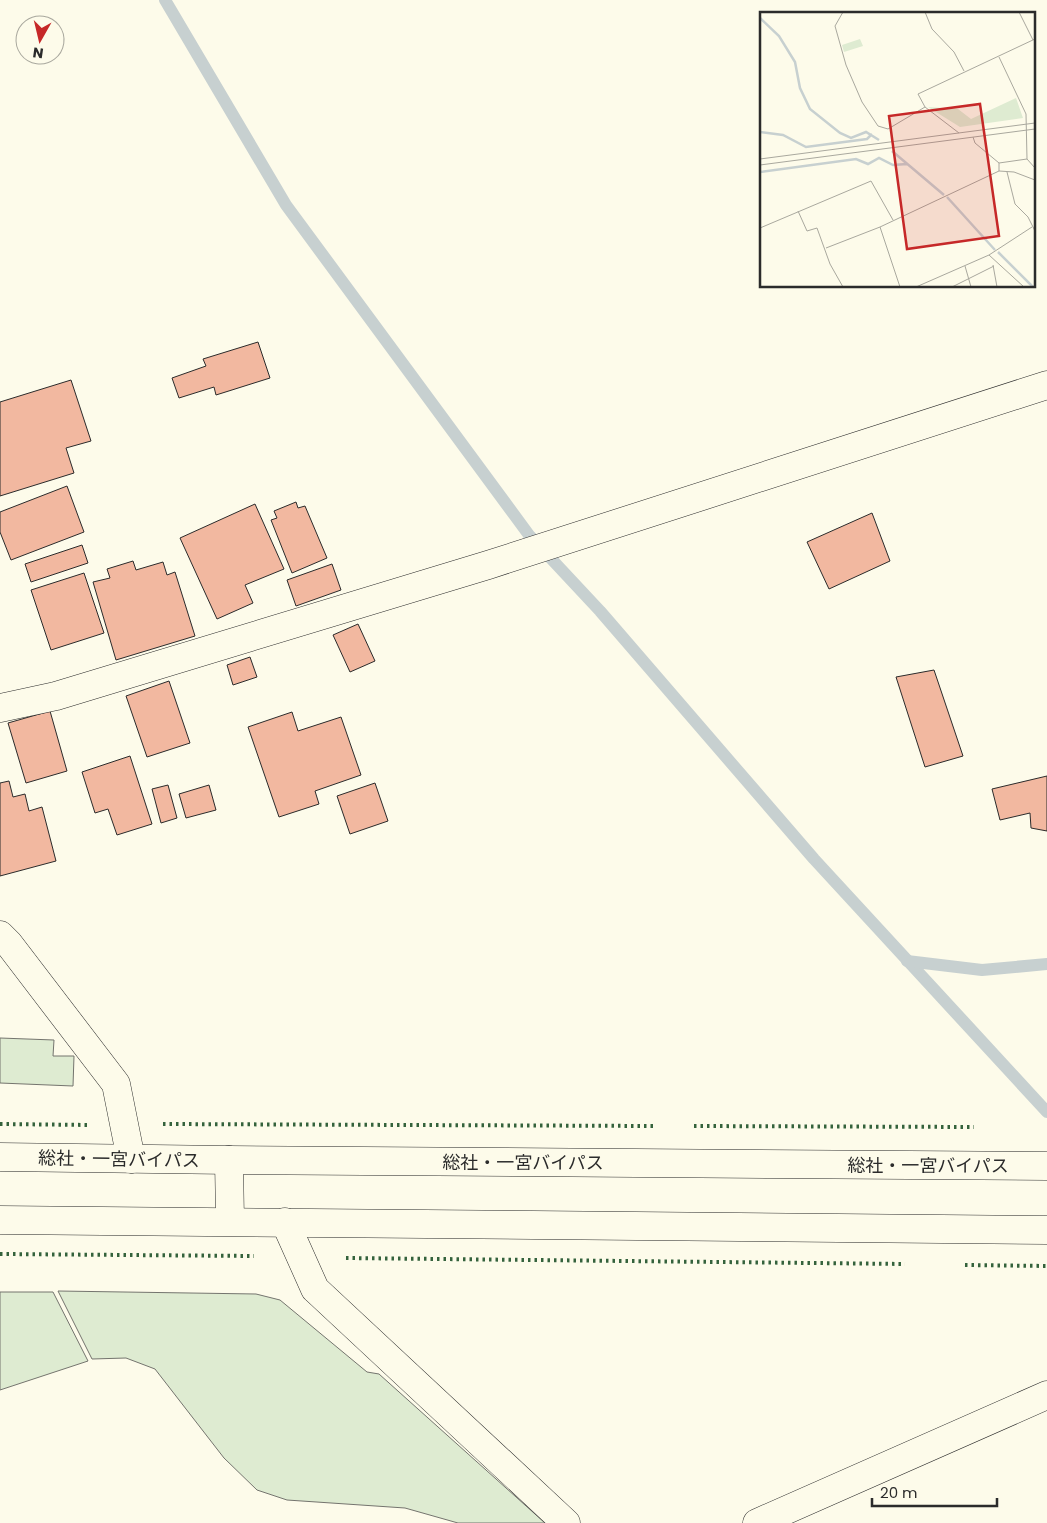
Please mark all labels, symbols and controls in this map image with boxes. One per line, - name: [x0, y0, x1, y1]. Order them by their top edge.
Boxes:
- inset map: [760, 12, 1034, 288]
- north arrow: [15, 15, 65, 65]
- text: N: [32, 42, 45, 64]
- street label: 総社・一宮バイパス: [38, 1145, 200, 1173]
- street label: 総社・一宮バイパス: [442, 1150, 604, 1175]
- street label: 総社・一宮バイパス: [847, 1153, 1009, 1178]
- scale bar: [872, 1476, 997, 1508]
- text: 20 m: [880, 1482, 918, 1503]

